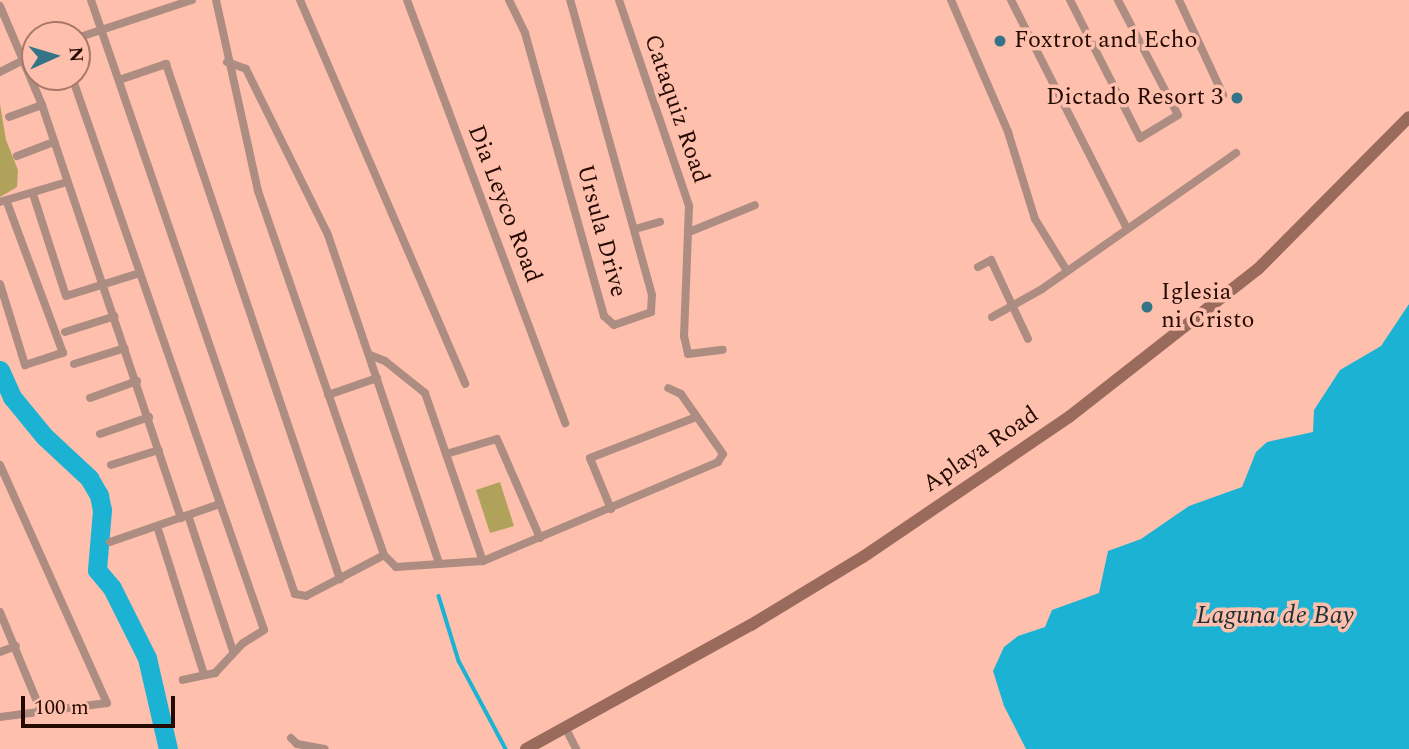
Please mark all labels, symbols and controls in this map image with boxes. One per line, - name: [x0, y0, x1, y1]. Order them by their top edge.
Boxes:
- north arrow: [21, 21, 91, 91]
- place label: Foxtrot and Echo: [1014, 27, 1198, 55]
- street label: Cataquiz Road: [637, 31, 715, 187]
- marker: Foxtrot and Echo: [992, 33, 1008, 49]
- text: N: [60, 46, 90, 63]
- place label: Dictado Resort 3: [1046, 84, 1223, 112]
- marker: Dictado Resort 3: [1229, 90, 1245, 106]
- street label: Dia Leyco Road: [461, 121, 547, 287]
- street label: Ursula Drive: [570, 162, 632, 300]
- place label: Iglesia ni Cristo: [1161, 279, 1254, 335]
- marker: Iglesia ni Cristo: [1139, 299, 1155, 315]
- street label: Aplaya Road: [918, 401, 1044, 499]
- water label: Laguna de Bay: [1196, 600, 1354, 632]
- scale bar: [24, 682, 178, 726]
- text: 100 m: [34, 692, 89, 724]

